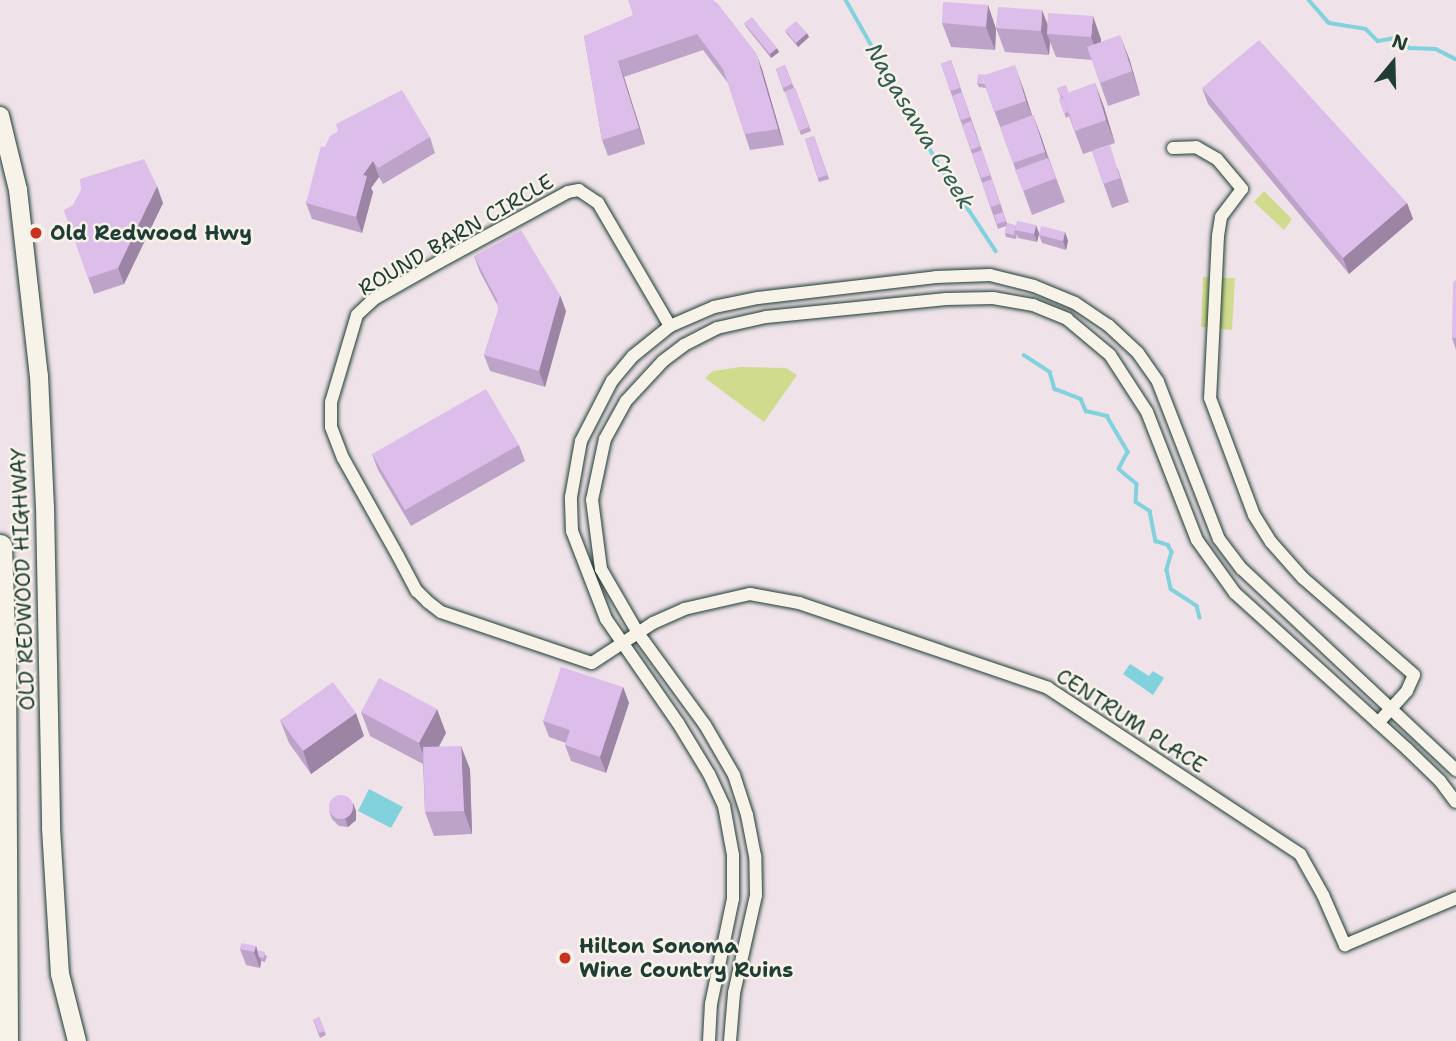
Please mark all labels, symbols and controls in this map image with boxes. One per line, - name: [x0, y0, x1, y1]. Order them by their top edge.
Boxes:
- north arrow: [1358, 28, 1428, 98]
- text: N: [1389, 28, 1411, 57]
- water label: Nagasawa Creek: [859, 38, 981, 214]
- street label: ROUND BARN CIRCLE: [354, 169, 558, 301]
- place label: Old Redwood Hwy: [50, 220, 252, 246]
- marker: Old Redwood Hwy: [28, 225, 44, 241]
- street label: OLD REDWOOD HIGHWAY: [6, 447, 40, 711]
- street label: CENTRUM PLACE: [1051, 663, 1211, 779]
- place label: Hilton Sonoma Wine Country Ruins: [579, 933, 793, 983]
- marker: Hilton Sonoma Wine Country Ruins: [557, 950, 573, 966]

